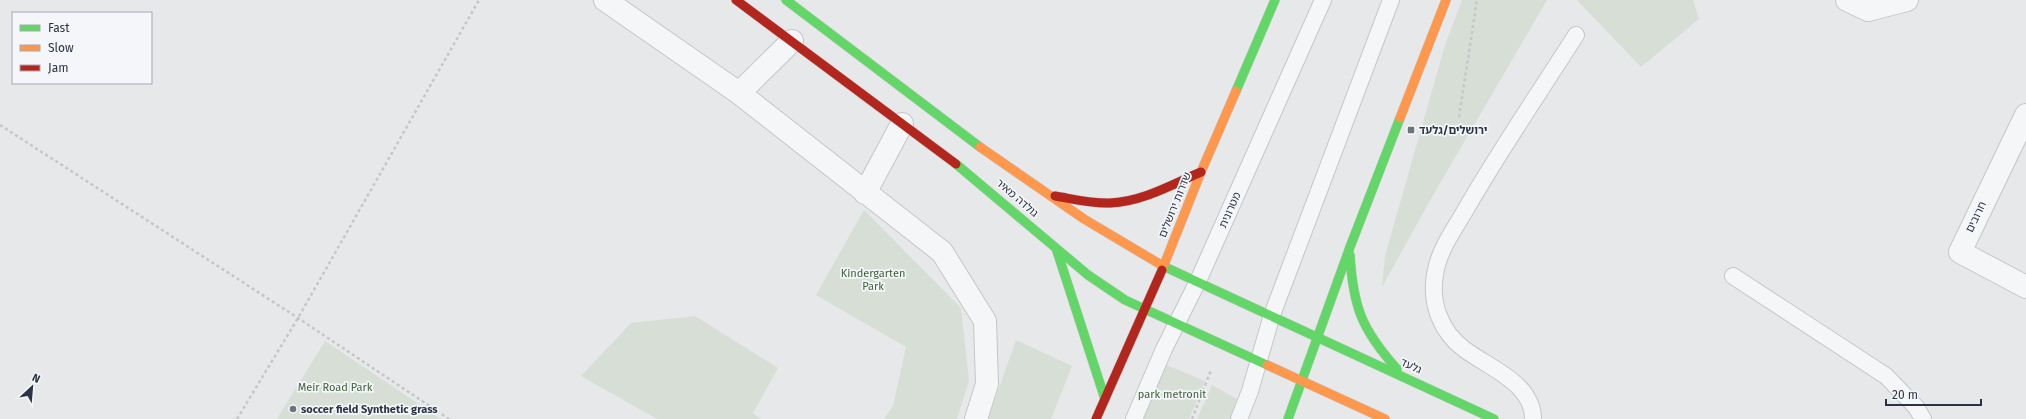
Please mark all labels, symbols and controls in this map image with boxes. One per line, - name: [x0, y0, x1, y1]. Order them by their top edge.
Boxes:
- legend: [12, 12, 152, 84]
- text: Fast: [48, 21, 70, 35]
- text: Slow: [48, 41, 74, 55]
- text: Jam: [48, 61, 68, 75]
- place label: ירושלים/גלעד: [1419, 124, 1487, 137]
- marker: ירושלים/גלעד: [1406, 125, 1416, 135]
- street label: שדרות ירושלים: [1156, 170, 1194, 240]
- street label: גולדה מאיר: [993, 176, 1041, 220]
- street label: מטרונית: [1216, 190, 1244, 230]
- street label: חרובים: [1963, 199, 1989, 235]
- park label: Kindergarten Park: [841, 267, 905, 293]
- street label: גלעד: [1398, 355, 1424, 377]
- north arrow: [12, 367, 52, 407]
- text: N: [30, 371, 42, 386]
- park label: Meir Road Park: [298, 381, 373, 394]
- scale bar: [1886, 381, 1981, 407]
- park label: park metronit: [1138, 388, 1206, 401]
- text: 20 m: [1892, 388, 1918, 402]
- place label: soccer field Synthetic grass: [301, 403, 438, 416]
- marker: soccer field Synthetic grass: [288, 404, 298, 414]

